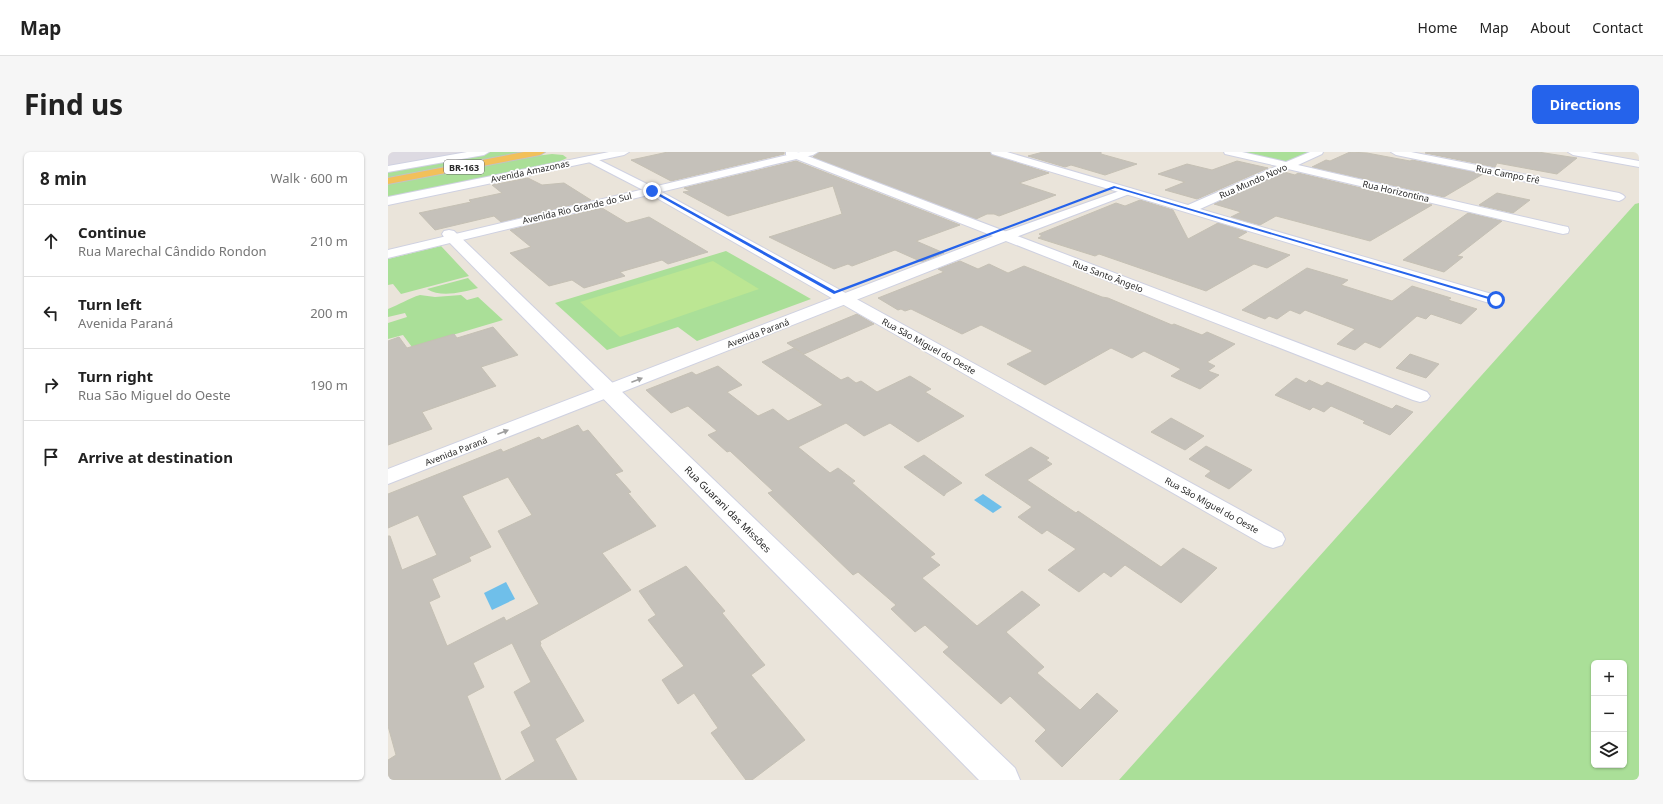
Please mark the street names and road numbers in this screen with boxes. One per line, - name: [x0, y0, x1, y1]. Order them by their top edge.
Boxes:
- street label: Avenida Amazonas: [490, 156, 570, 186]
- road number: BR-163: [444, 160, 484, 174]
- street label: Rua Mundo Novo: [1217, 160, 1289, 202]
- street label: Rua Campo Erê: [1475, 161, 1541, 187]
- street label: Rua Horizontina: [1361, 177, 1431, 205]
- street label: Avenida Rio Grande do Sul: [521, 189, 633, 227]
- street label: Rua Santo Ângelo: [1071, 257, 1145, 295]
- street label: Avenida Paraná: [725, 315, 791, 351]
- street label: Rua São Miguel do Oeste: [880, 315, 978, 377]
- street label: Avenida Paraná: [423, 433, 489, 469]
- street label: Rua Guarani das Missões: [682, 463, 775, 556]
- street label: Rua São Miguel do Oeste: [1163, 474, 1261, 536]

